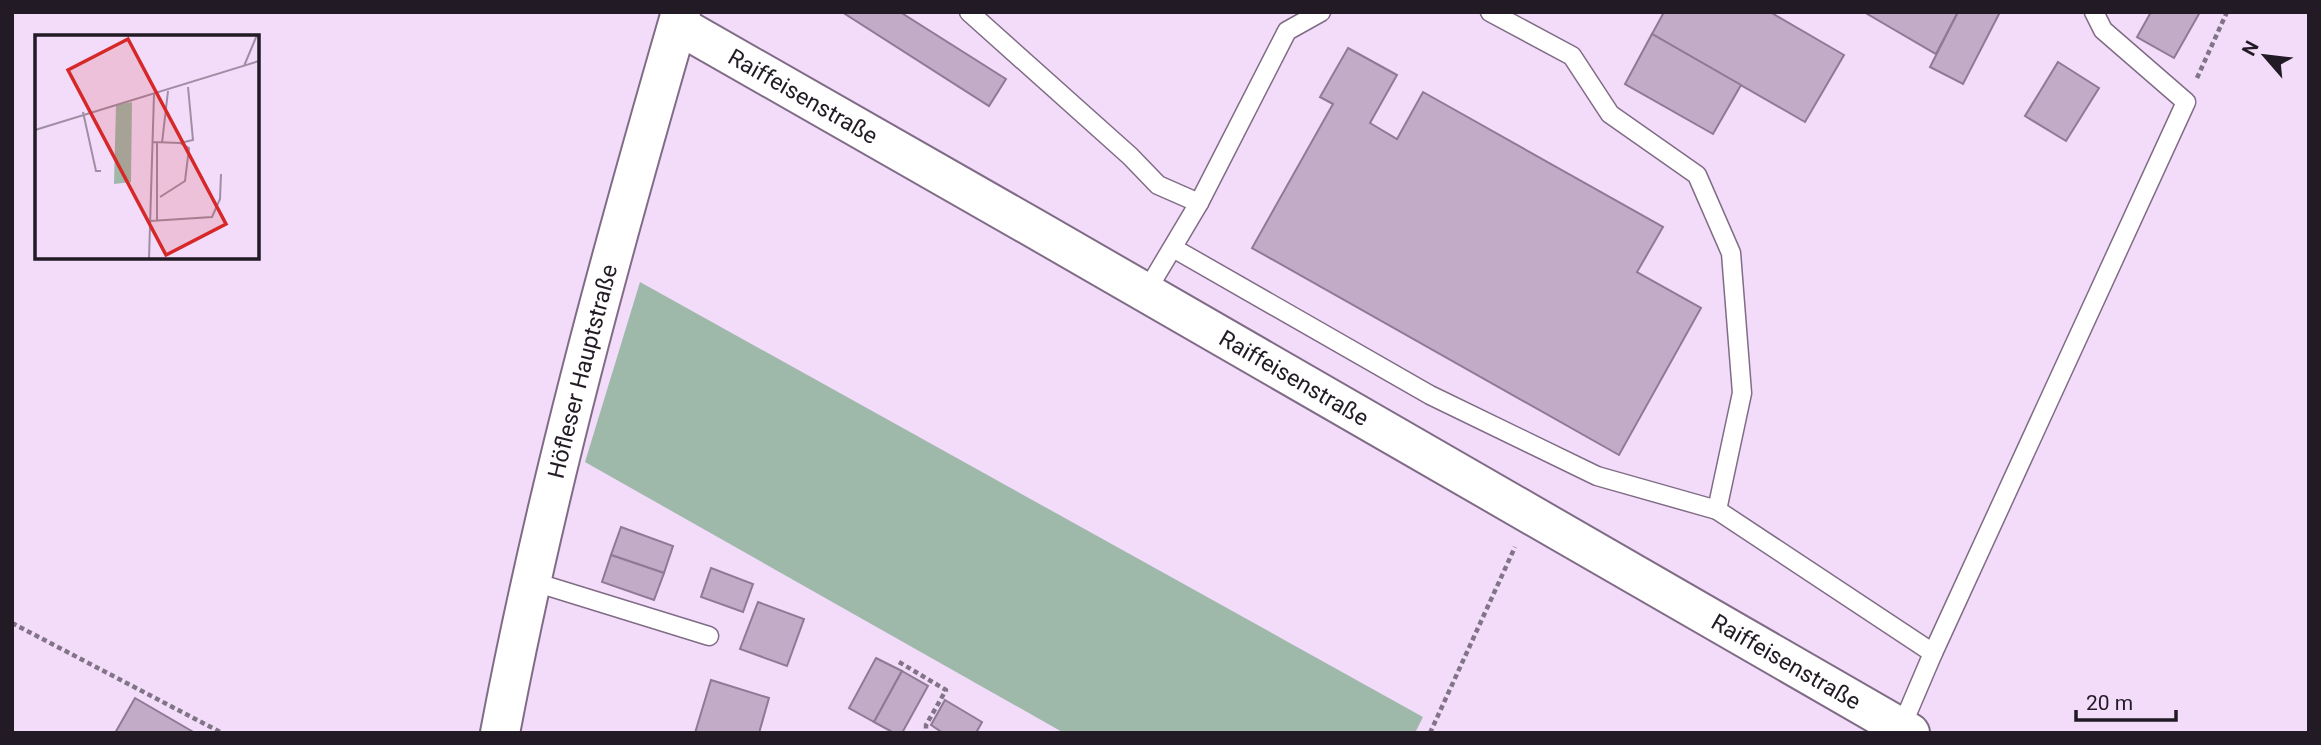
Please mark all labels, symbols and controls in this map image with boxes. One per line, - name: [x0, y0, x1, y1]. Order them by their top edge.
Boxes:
- north arrow: [2230, 21, 2300, 91]
- inset map: [35, 35, 259, 259]
- text: N: [2237, 37, 2264, 60]
- street label: Raiffeisenstraße: [724, 43, 883, 150]
- street label: Höfleser Hauptstraße: [542, 261, 623, 481]
- street label: Raiffeisenstraße: [1215, 324, 1373, 432]
- street label: Raiffeisenstraße: [1707, 608, 1866, 715]
- scale bar: [2076, 678, 2176, 722]
- text: 20 m: [2086, 691, 2133, 715]

